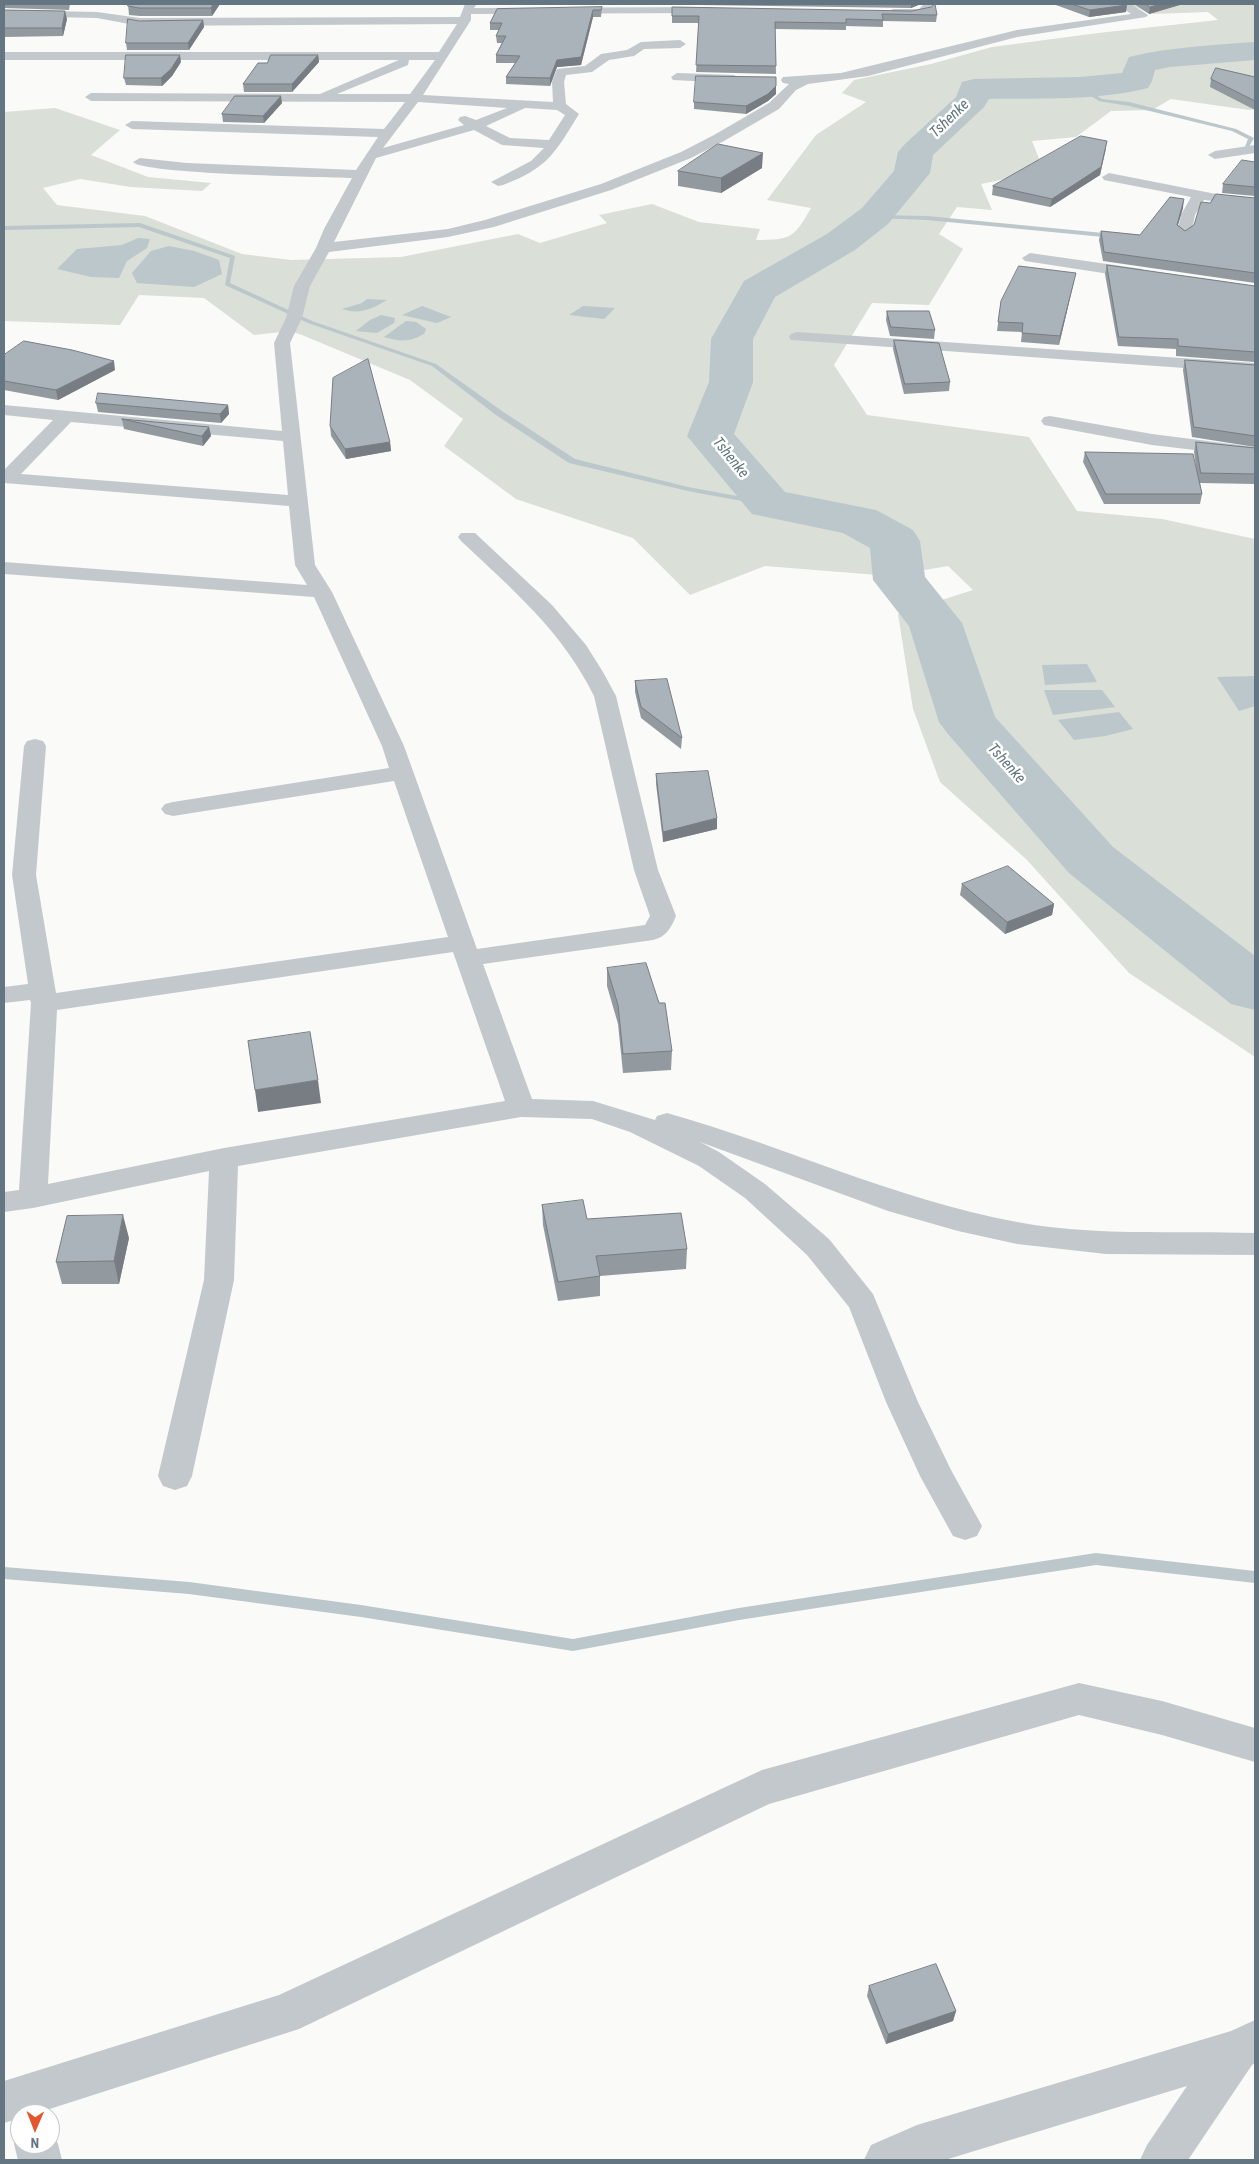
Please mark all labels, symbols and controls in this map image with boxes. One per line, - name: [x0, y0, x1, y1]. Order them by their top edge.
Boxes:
- water label: Tshenke: [927, 96, 973, 142]
- water label: Tshenke: [708, 434, 752, 482]
- water label: Tshenke: [983, 740, 1029, 788]
- north arrow: [10, 2104, 60, 2154]
- text: N: [30, 2135, 39, 2151]

